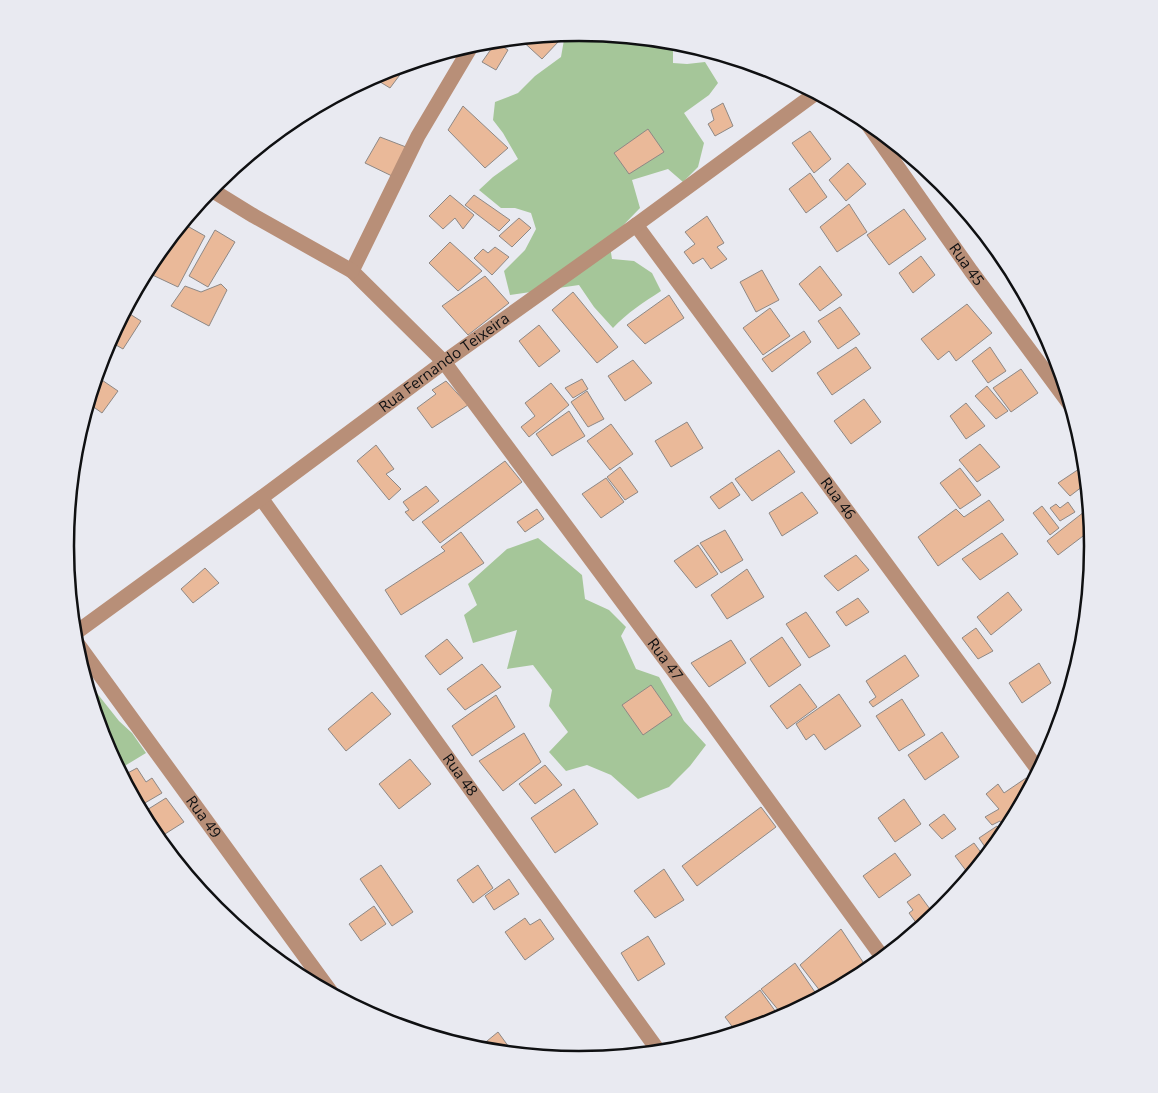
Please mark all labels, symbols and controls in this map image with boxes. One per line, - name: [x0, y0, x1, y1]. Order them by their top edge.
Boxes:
- street label: Rua 45: [945, 239, 989, 289]
- street label: Rua Fernando Teixeira: [374, 308, 513, 416]
- street label: Rua 46: [816, 473, 861, 523]
- street label: Rua 47: [644, 634, 688, 684]
- street label: Rua 48: [439, 749, 483, 800]
- street label: Rua 49: [182, 791, 226, 842]

